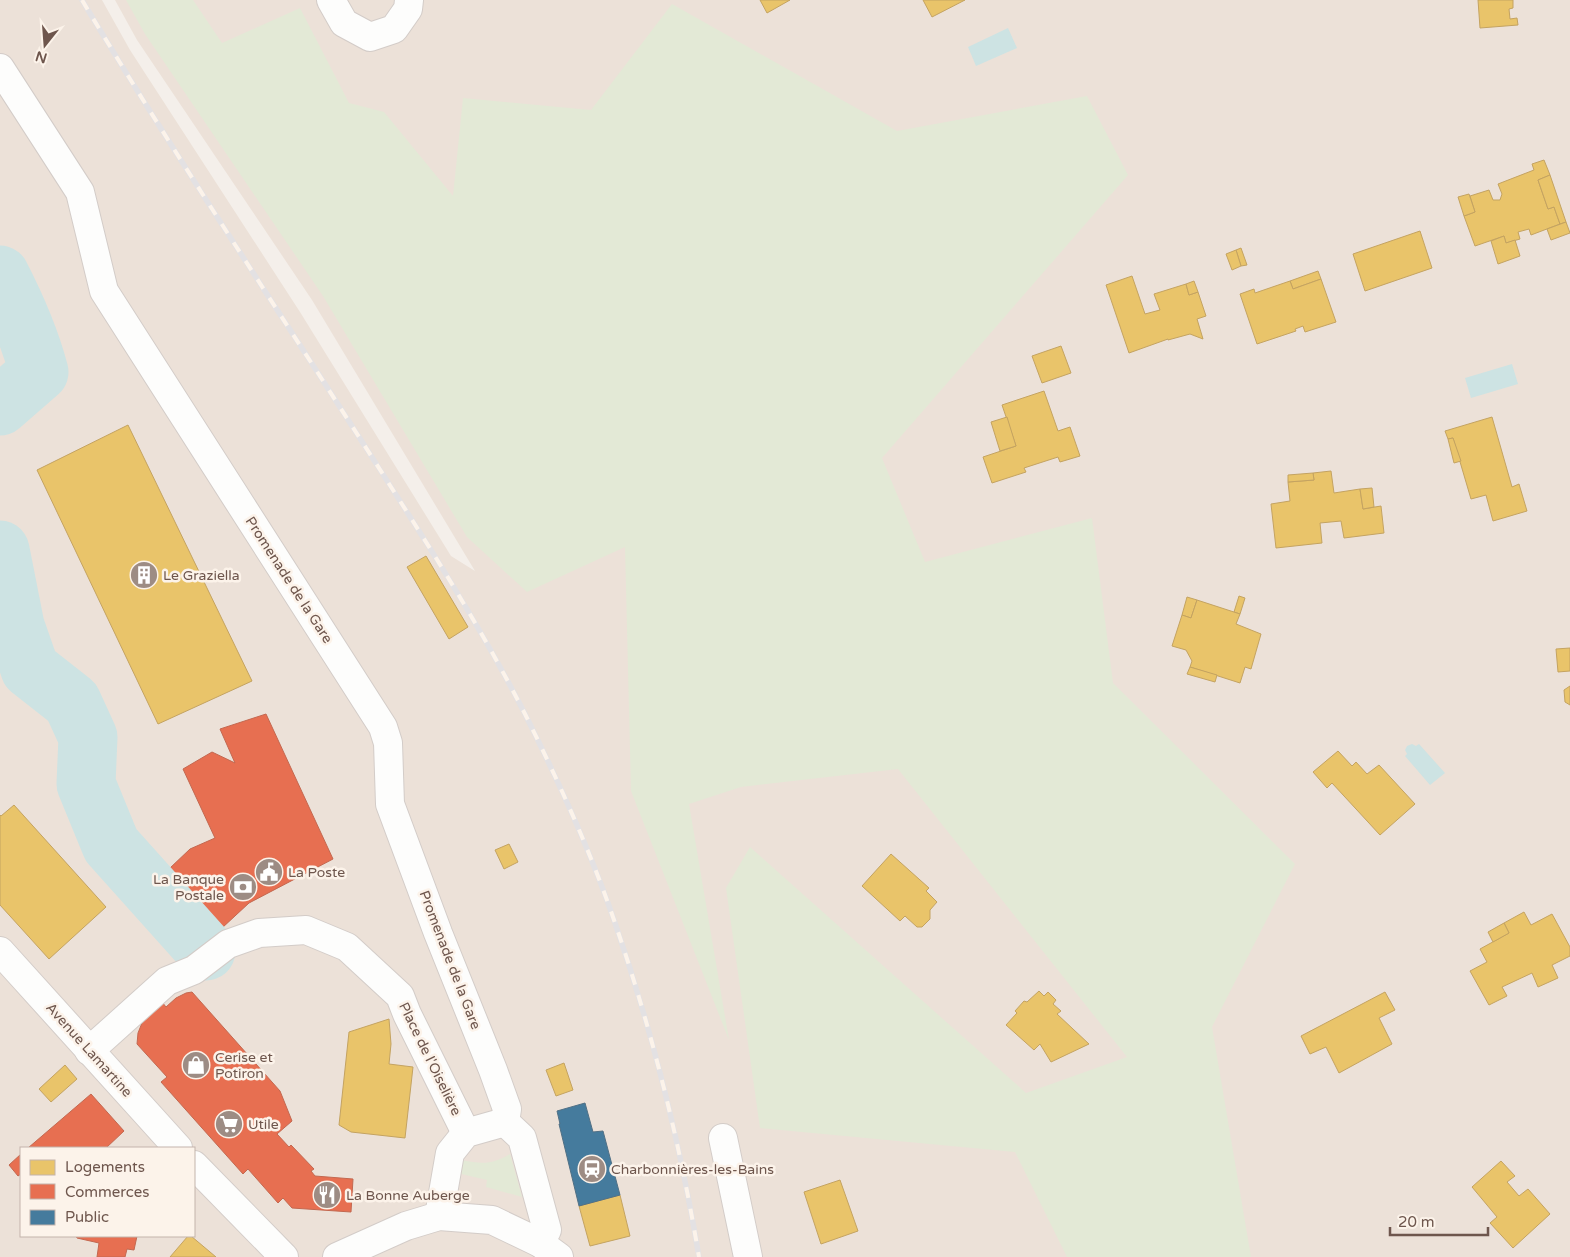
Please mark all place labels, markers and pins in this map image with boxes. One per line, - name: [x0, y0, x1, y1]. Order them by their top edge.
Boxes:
- building icon: Le Graziella: [129, 560, 159, 590]
- place label: Le Graziella: [163, 567, 240, 584]
- public building icon: La Poste: [254, 857, 284, 887]
- place label: La Poste: [288, 864, 345, 881]
- place label: La Banque Postale: [153, 871, 224, 904]
- bank icon: La Banque Postale: [228, 872, 258, 902]
- place label: Cerise et Potiron: [215, 1049, 273, 1082]
- shop icon: Cerise et Potiron: [181, 1050, 211, 1080]
- supermarket icon: Utile: [214, 1109, 244, 1139]
- place label: Utile: [248, 1116, 279, 1133]
- station icon: Charbonnières-les-Bains: [577, 1154, 607, 1184]
- place label: Charbonnières-les-Bains: [611, 1161, 774, 1178]
- restaurant icon: La Bonne Auberge: [312, 1180, 342, 1210]
- place label: La Bonne Auberge: [346, 1187, 470, 1204]

